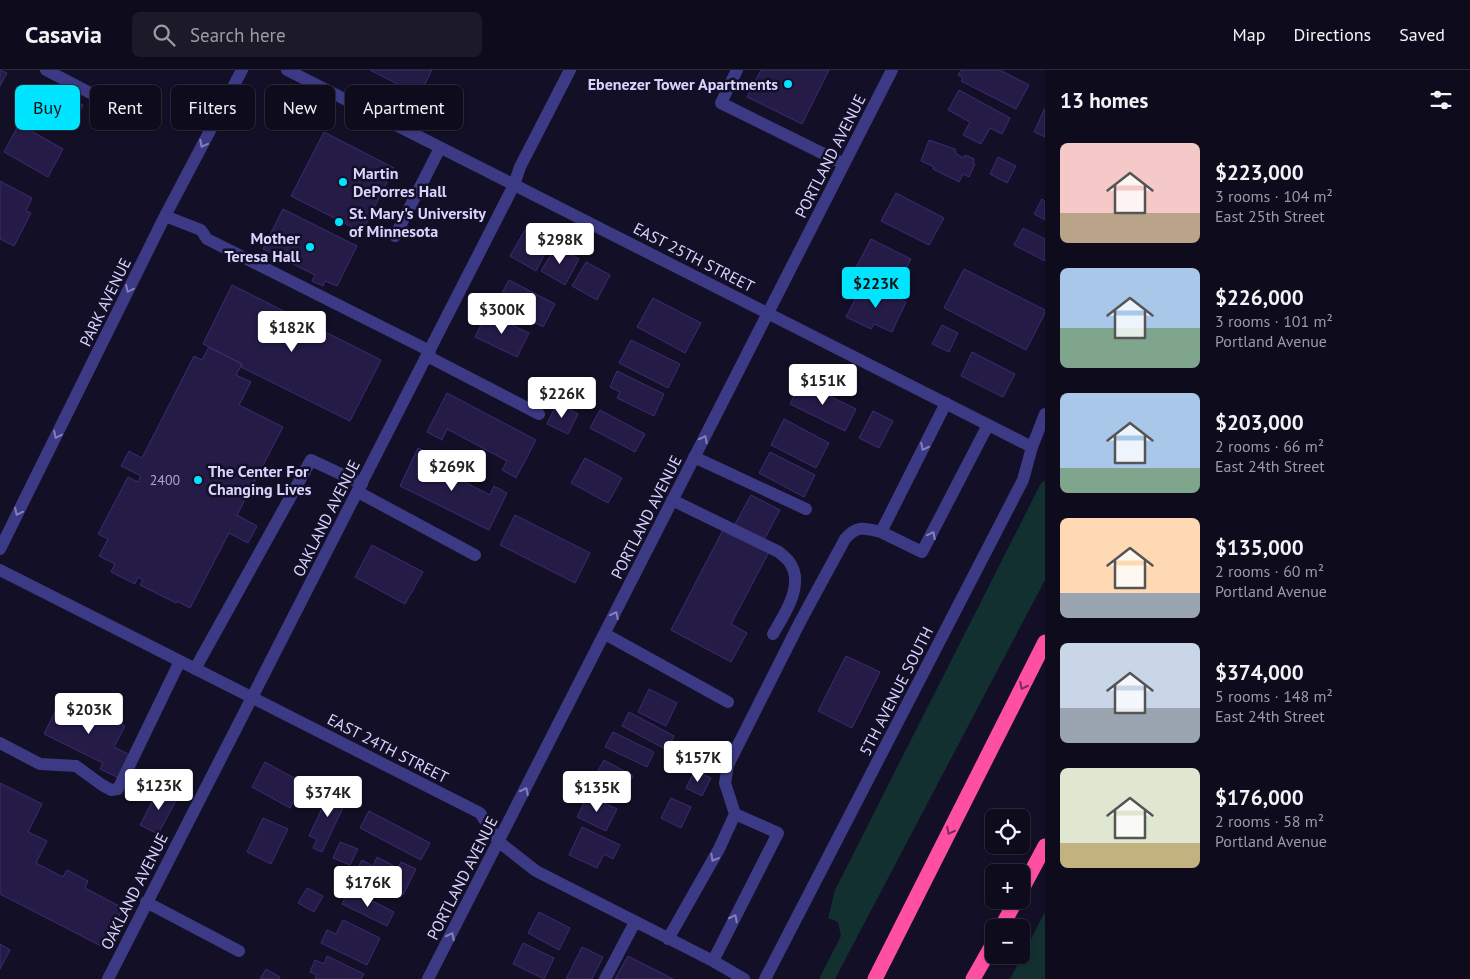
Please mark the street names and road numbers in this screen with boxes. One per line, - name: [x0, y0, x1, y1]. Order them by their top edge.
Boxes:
- street label: PORTLAND AVENUE: [790, 91, 870, 221]
- street label: EAST 25TH STREET: [630, 218, 758, 296]
- street label: PARK AVENUE: [75, 255, 135, 349]
- street label: PORTLAND AVENUE: [606, 452, 686, 582]
- street label: OAKLAND AVENUE: [288, 456, 364, 580]
- street label: 5TH AVENUE SOUTH: [855, 623, 937, 759]
- street label: EAST 24TH STREET: [324, 709, 452, 787]
- street label: PORTLAND AVENUE: [422, 813, 502, 943]
- street label: OAKLAND AVENUE: [96, 829, 172, 953]

